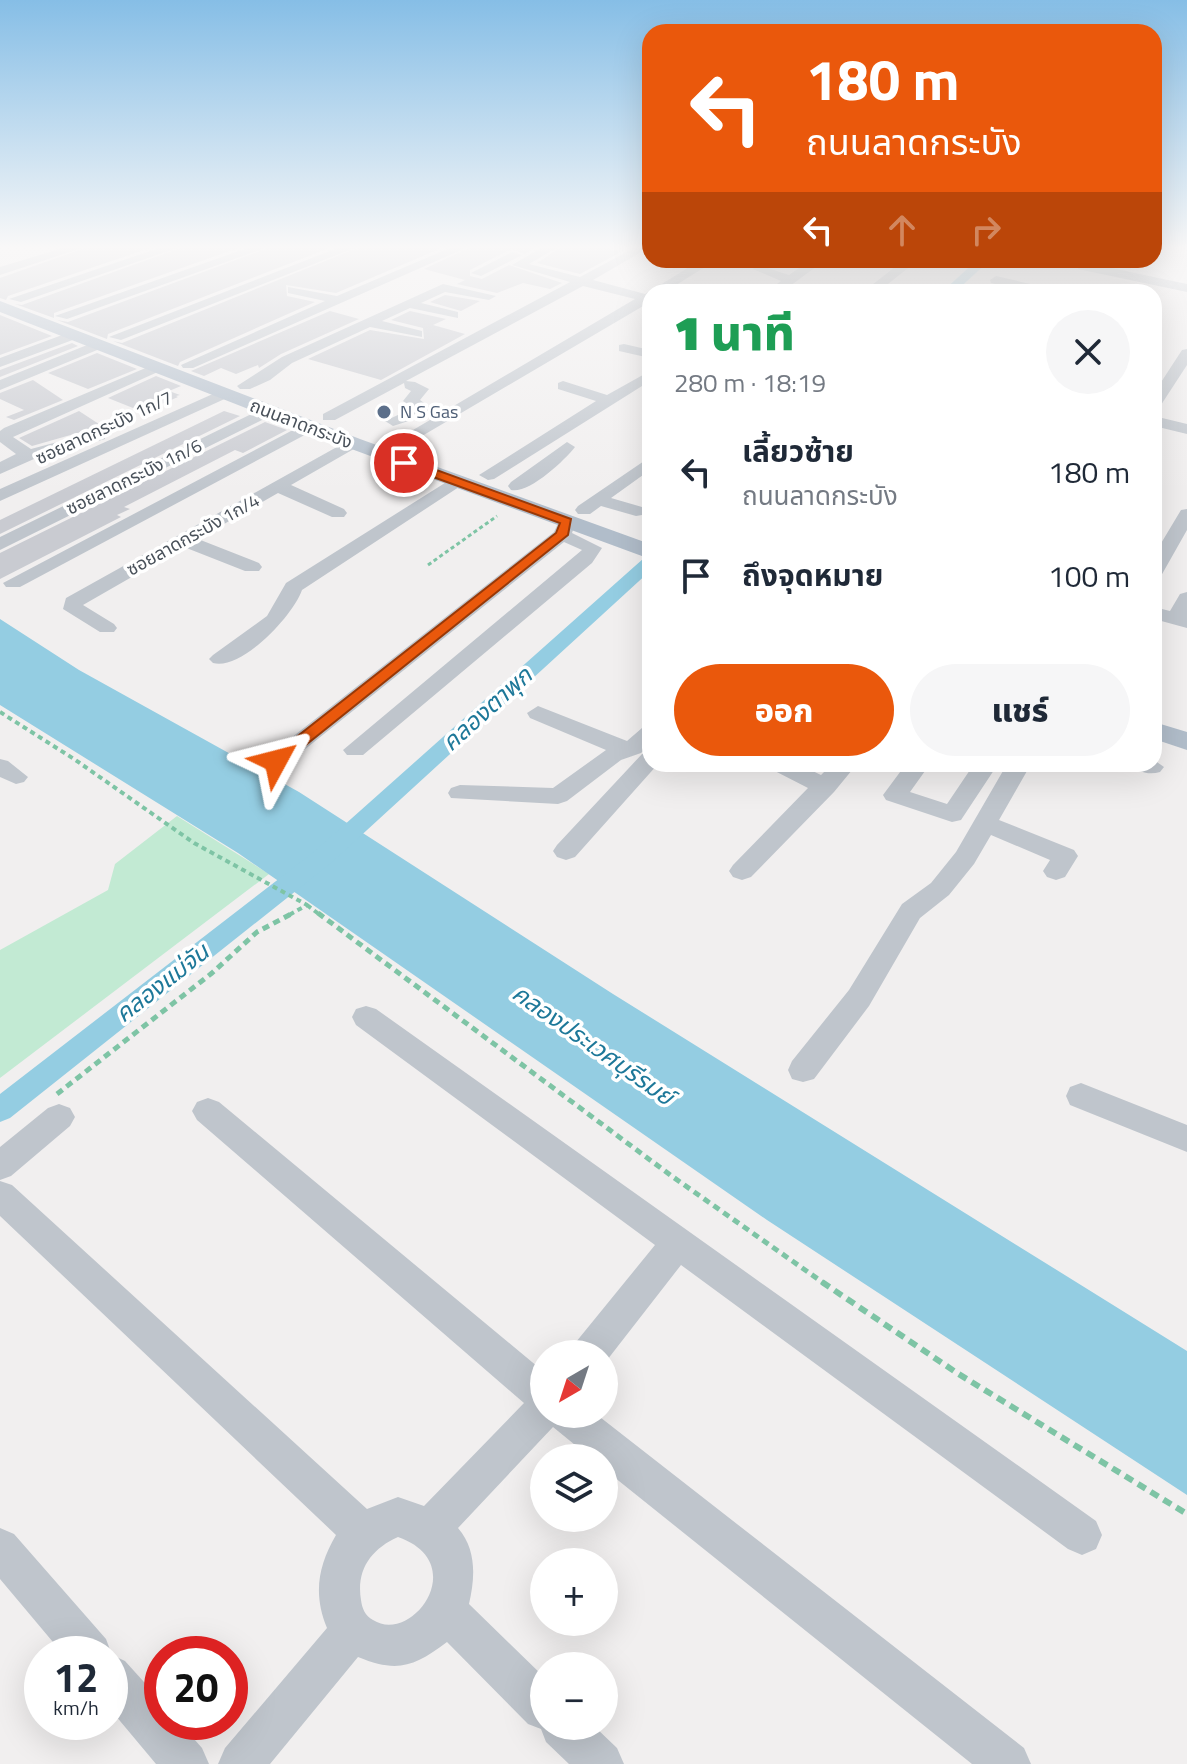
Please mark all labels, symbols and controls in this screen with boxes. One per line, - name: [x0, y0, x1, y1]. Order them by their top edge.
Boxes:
- text: 180 m: [806, 37, 959, 122]
- icon: left: [674, 56, 778, 160]
- text: ถนนลาดกระบัง: [806, 114, 1022, 169]
- icon: left: [796, 208, 840, 252]
- icon: ahead: [880, 208, 924, 252]
- icon: right: [964, 208, 1008, 252]
- text: 1 นาที: [674, 296, 795, 369]
- button: close: [1046, 310, 1130, 394]
- text: 280 m · 18:19: [674, 363, 826, 402]
- street label: ซอยลาดกระบัง 1ก/7: [31, 384, 177, 471]
- street label: ถนนลาดกระบัง: [246, 392, 356, 455]
- place label: N S Gas: [400, 398, 458, 425]
- marker: N S Gas: [375, 403, 393, 421]
- text: เลี้ยวซ้าย: [742, 428, 854, 474]
- pin: [370, 429, 438, 497]
- street label: ซอยลาดกระบัง 1ก/6: [61, 432, 206, 521]
- icon: arrive: [382, 441, 426, 485]
- text: 180 m: [1048, 449, 1130, 495]
- icon: left: [674, 450, 718, 494]
- text: ถนนลาดกระบัง: [742, 476, 898, 515]
- street label: ซอยลาดกระบัง 1ก/4: [121, 487, 264, 582]
- text: ถึงจุดหมาย: [742, 552, 883, 598]
- text: 100 m: [1048, 553, 1130, 599]
- icon: arrive: [674, 554, 718, 598]
- water label: คลองตาพุก: [433, 657, 541, 759]
- button: ออก: [674, 664, 894, 756]
- button: แชร์: [910, 664, 1130, 756]
- position arrow: [234, 719, 318, 803]
- water label: คลองแม่จัน: [107, 933, 217, 1031]
- water label: คลองประเวศบุรีรมย์: [505, 975, 685, 1116]
- north arrow: [530, 1340, 618, 1428]
- map controls: [530, 1340, 618, 1740]
- button: layers: [530, 1444, 618, 1532]
- button: +: [530, 1548, 618, 1636]
- speed limit sign: 20: [144, 1636, 248, 1740]
- text: 12: [54, 1647, 98, 1708]
- button: −: [530, 1652, 618, 1740]
- text: km/h: [53, 1692, 99, 1723]

